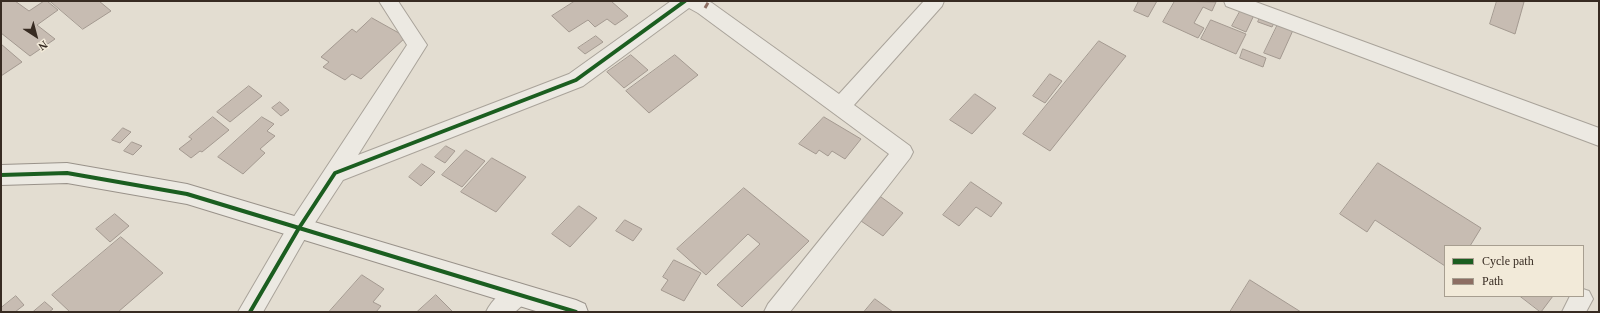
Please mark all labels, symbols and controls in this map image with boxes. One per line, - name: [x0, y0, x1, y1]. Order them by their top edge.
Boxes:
- north arrow: [16, 16, 56, 56]
- text: N: [36, 39, 50, 53]
- legend: [1444, 245, 1584, 297]
- text: Cycle path: [1482, 254, 1534, 268]
- text: Path: [1482, 274, 1503, 288]

